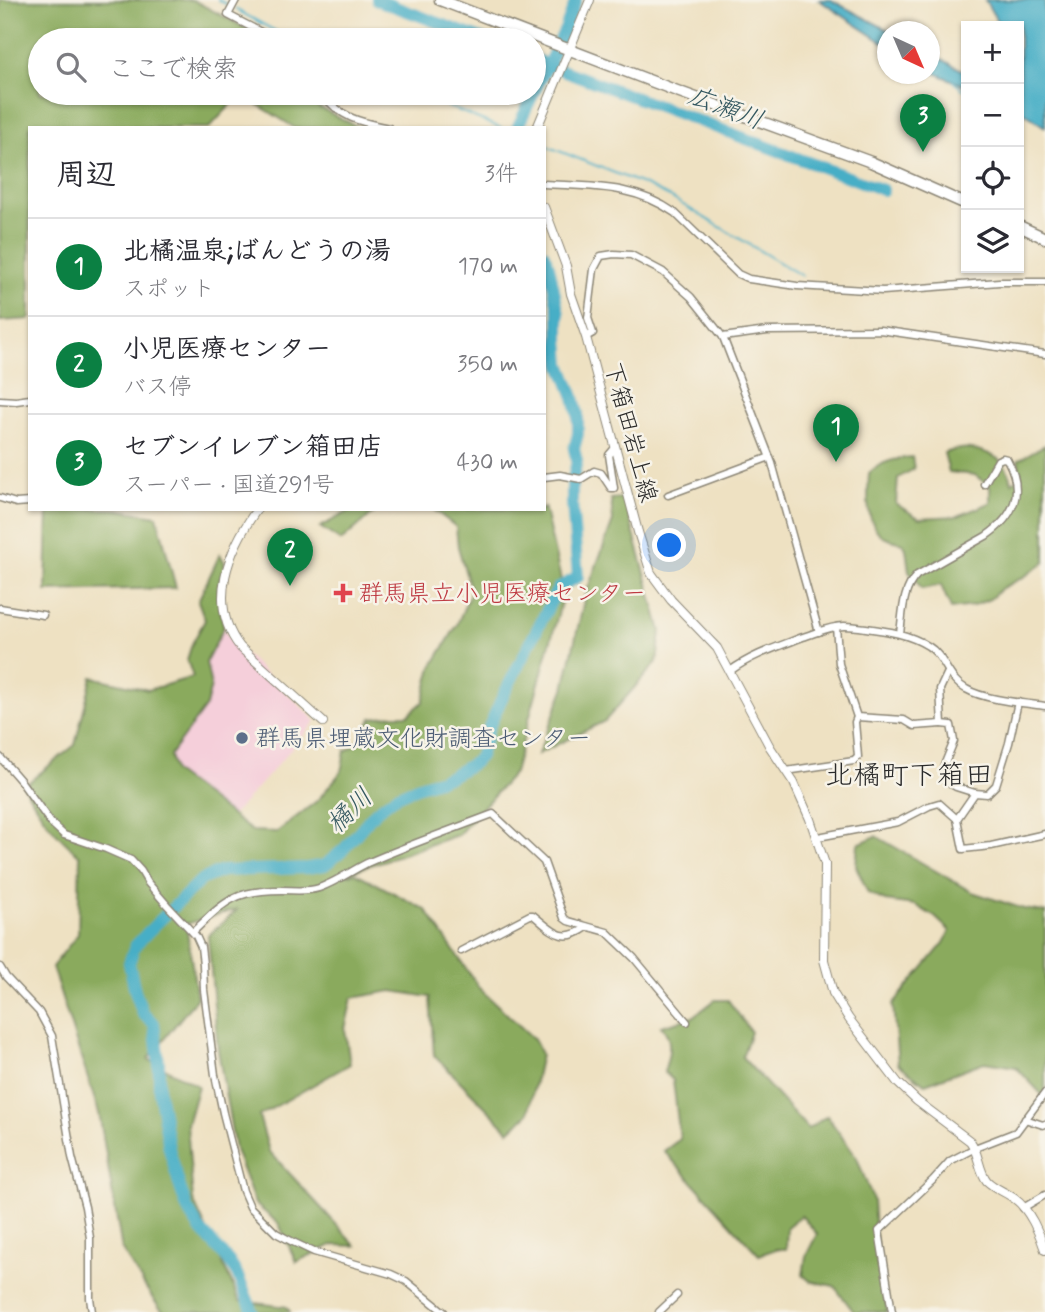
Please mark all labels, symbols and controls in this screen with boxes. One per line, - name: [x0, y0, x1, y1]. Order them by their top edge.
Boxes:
- north arrow: [877, 21, 940, 84]
- map controls: [961, 21, 1024, 273]
- button: +: [961, 21, 1024, 84]
- search box: [28, 28, 546, 105]
- icon: search: [52, 48, 90, 86]
- text: ここで検索: [108, 53, 238, 87]
- water label: 広瀬川: [683, 79, 768, 139]
- button: −: [961, 84, 1024, 147]
- pin: 3: [900, 94, 946, 152]
- button: locate: [961, 147, 1024, 210]
- text: 周辺: [56, 156, 116, 195]
- text: 3件: [485, 160, 518, 190]
- button: layers: [961, 210, 1024, 273]
- text: 北橘温泉;ばんどうの湯: [123, 235, 391, 269]
- text: 1: [74, 252, 84, 282]
- text: 170 m: [458, 252, 518, 282]
- text: スポット: [123, 275, 215, 305]
- text: 小児医療センター: [123, 333, 331, 367]
- text: 2: [73, 350, 85, 380]
- text: 350 m: [457, 350, 518, 380]
- street label: 下箱田岩上線: [596, 359, 663, 506]
- text: バス停: [123, 373, 192, 403]
- pin: 1: [813, 404, 859, 462]
- text: セブンイレブン箱田店: [123, 431, 383, 465]
- text: 3: [74, 448, 84, 478]
- text: 430 m: [457, 448, 518, 478]
- text: スーパー · 国道291号: [123, 471, 335, 501]
- pin: 2: [267, 528, 313, 586]
- your location: [652, 528, 686, 562]
- place label: 群馬県立小児医療センター: [359, 579, 646, 610]
- marker: 群馬県立小児医療センター: [333, 583, 353, 603]
- place label: 群馬県埋蔵文化財調査センター: [256, 724, 591, 755]
- marker: 群馬県埋蔵文化財調査センター: [234, 730, 250, 746]
- district label: 北橘町下箱田: [825, 758, 993, 795]
- water label: 橘川: [320, 781, 381, 842]

